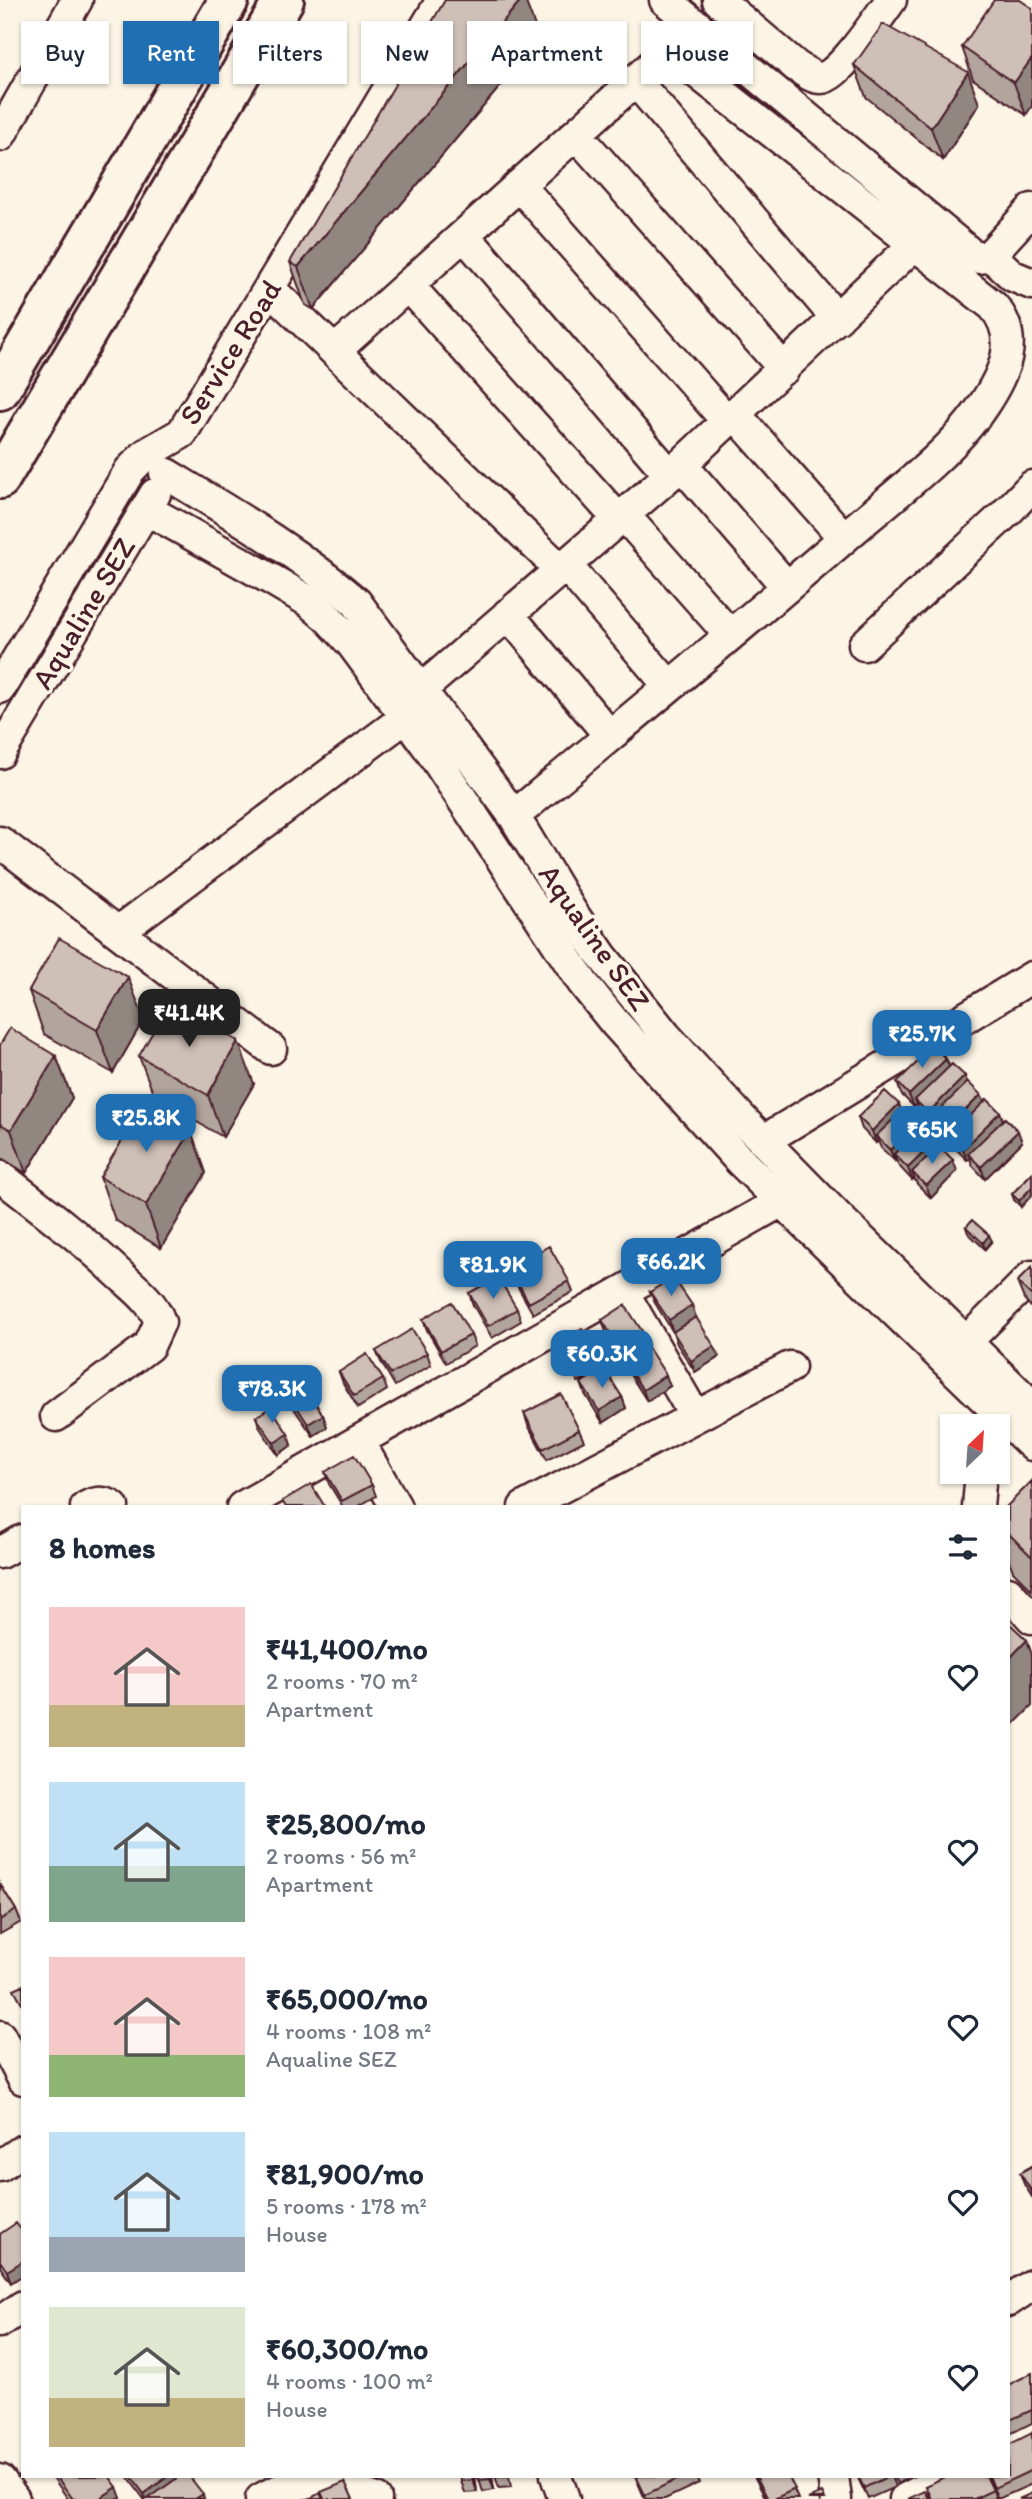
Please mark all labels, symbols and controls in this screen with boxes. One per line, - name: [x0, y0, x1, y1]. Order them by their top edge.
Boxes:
- chip: Buy: [21, 21, 109, 84]
- chip: Rent: [123, 21, 219, 84]
- chip: Filters: [233, 21, 347, 84]
- chip: New: [361, 21, 453, 84]
- chip: Apartment: [467, 21, 627, 84]
- chip: House: [641, 21, 753, 84]
- street label: Service Road: [171, 272, 290, 432]
- street label: Aqualine SEZ: [23, 530, 143, 696]
- street label: Aqualine SEZ: [531, 857, 659, 1017]
- pin: ₹41.4K: [132, 990, 246, 1049]
- text: ₹41.4K: [154, 998, 224, 1026]
- pin: ₹25.7K: [865, 1010, 979, 1070]
- text: ₹25.7K: [888, 1019, 956, 1047]
- pin: ₹25.8K: [89, 1094, 203, 1154]
- text: ₹25.8K: [112, 1103, 180, 1131]
- pin: ₹65K: [891, 1106, 973, 1166]
- text: ₹65K: [907, 1115, 957, 1143]
- pin: ₹66.2K: [614, 1238, 728, 1298]
- pin: ₹81.9K: [436, 1242, 550, 1301]
- text: ₹66.2K: [637, 1247, 705, 1275]
- text: ₹81.9K: [460, 1250, 526, 1278]
- pin: ₹60.3K: [545, 1330, 659, 1390]
- text: ₹60.3K: [567, 1339, 637, 1367]
- pin: ₹78.3K: [215, 1366, 329, 1425]
- text: ₹78.3K: [238, 1374, 306, 1402]
- north arrow: [940, 1414, 1010, 1484]
- map controls: [940, 1414, 1010, 1484]
- icon: filters: [944, 1528, 982, 1566]
- text: 8 homes: [49, 1529, 156, 1566]
- text: ₹41,400/mo: [266, 1630, 428, 1667]
- icon: home: [105, 1635, 189, 1719]
- icon: heart: [944, 1658, 982, 1696]
- text: 2 rooms · 70 m²: [266, 1667, 418, 1695]
- text: Apartment: [266, 1695, 373, 1723]
- text: ₹25,800/mo: [266, 1805, 426, 1842]
- icon: home: [105, 1810, 189, 1894]
- icon: heart: [944, 1833, 982, 1871]
- text: 2 rooms · 56 m²: [266, 1842, 417, 1870]
- text: Apartment: [266, 1870, 373, 1898]
- text: ₹65,000/mo: [266, 1980, 428, 2017]
- icon: home: [105, 1985, 189, 2069]
- icon: heart: [944, 2008, 982, 2046]
- text: 4 rooms · 108 m²: [266, 2017, 431, 2045]
- text: Aqualine SEZ: [266, 2045, 397, 2073]
- text: ₹81,900/mo: [266, 2155, 424, 2192]
- icon: home: [105, 2160, 189, 2244]
- icon: heart: [944, 2183, 982, 2221]
- text: 5 rooms · 178 m²: [266, 2192, 427, 2220]
- text: House: [266, 2220, 328, 2248]
- text: ₹60,300/mo: [266, 2330, 428, 2367]
- icon: home: [105, 2335, 189, 2419]
- icon: heart: [944, 2358, 982, 2396]
- text: 4 rooms · 100 m²: [266, 2367, 433, 2395]
- text: House: [266, 2395, 328, 2423]

